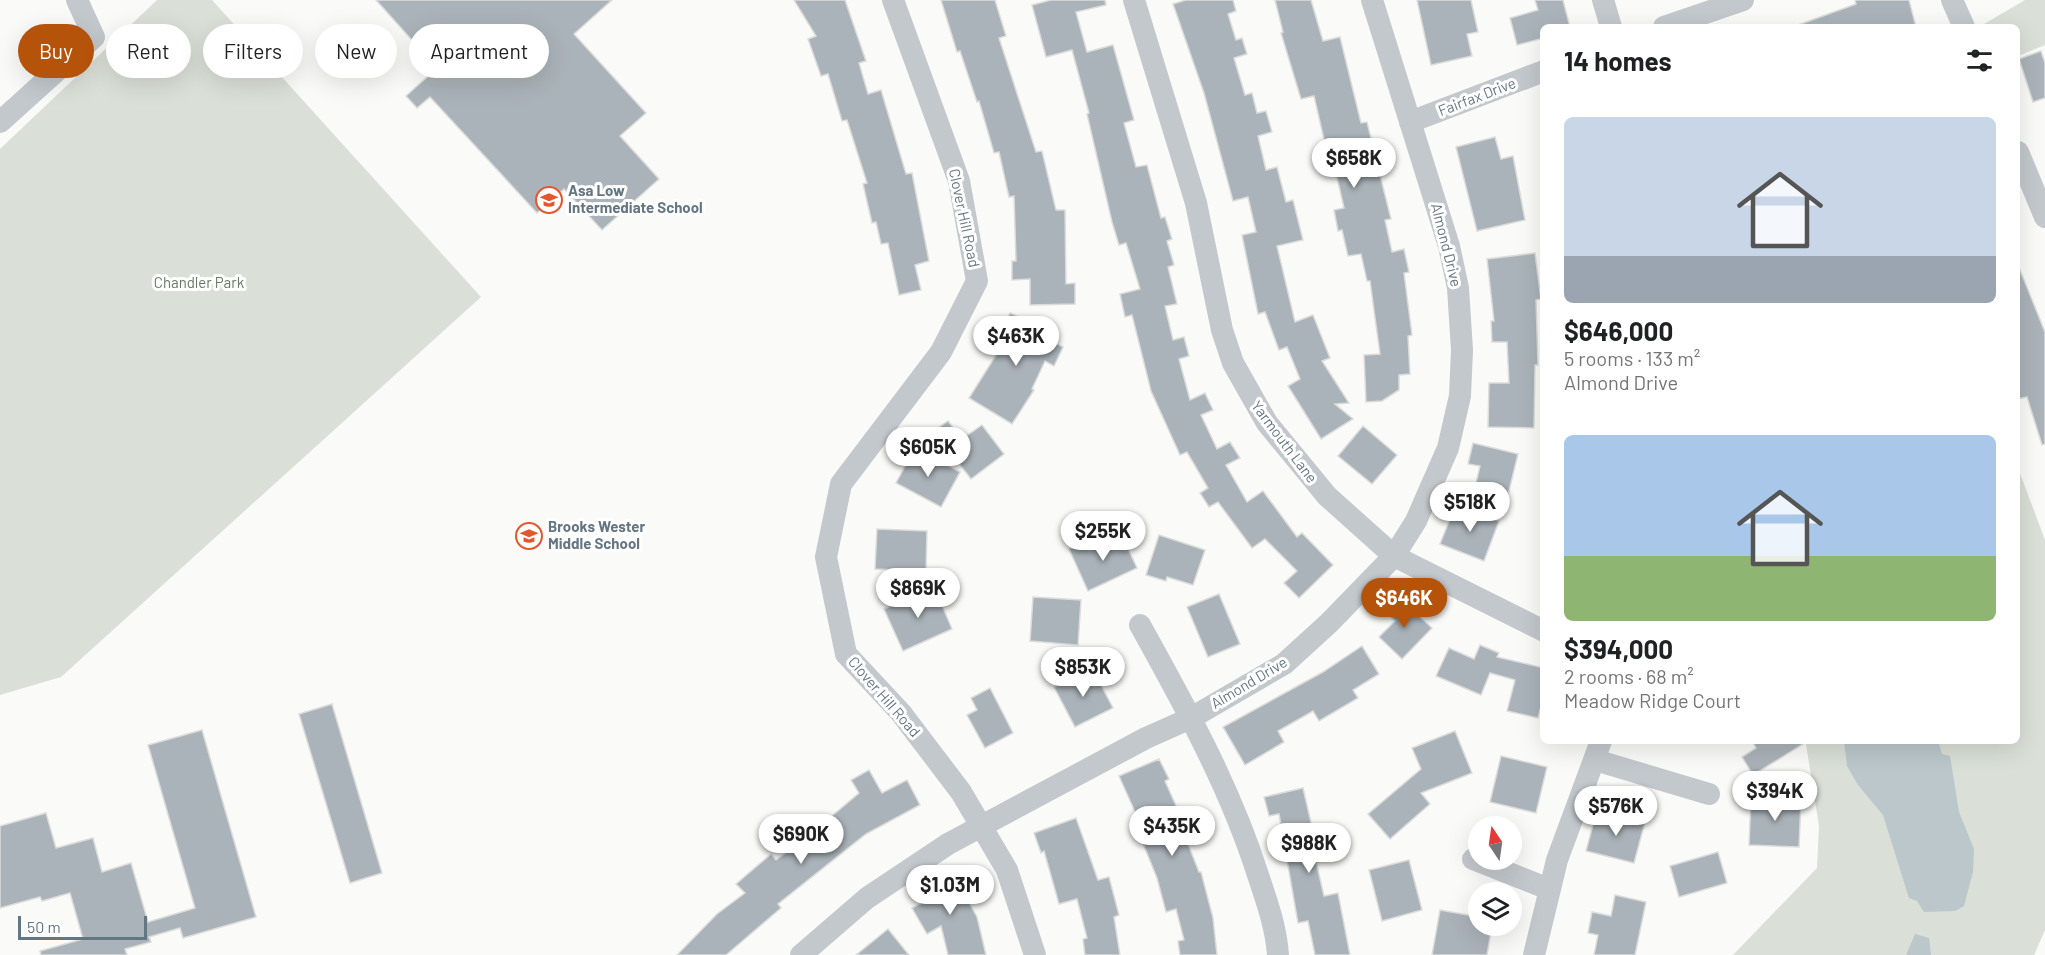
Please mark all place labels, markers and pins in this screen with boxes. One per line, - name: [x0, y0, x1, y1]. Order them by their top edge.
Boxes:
- pin: $658K: [1312, 138, 1396, 189]
- place label: Asa Low Intermediate School: [568, 181, 703, 216]
- school or university icon: Asa Low Intermediate School: [534, 185, 564, 215]
- pin: $463K: [974, 316, 1058, 367]
- pin: $605K: [886, 427, 970, 478]
- pin: $518K: [1428, 482, 1512, 533]
- pin: $255K: [1061, 511, 1145, 562]
- place label: Brooks Wester Middle School: [548, 517, 646, 552]
- school or university icon: Brooks Wester Middle School: [514, 521, 544, 551]
- pin: $869K: [876, 568, 960, 619]
- pin: $646K: [1362, 578, 1446, 629]
- pin: $853K: [1041, 647, 1125, 698]
- pin: $394K: [1733, 771, 1817, 822]
- pin: $576K: [1574, 786, 1658, 837]
- pin: $435K: [1130, 806, 1214, 857]
- pin: $690K: [759, 814, 843, 865]
- pin: $988K: [1267, 823, 1351, 874]
- pin: $1.03M: [901, 865, 999, 916]

